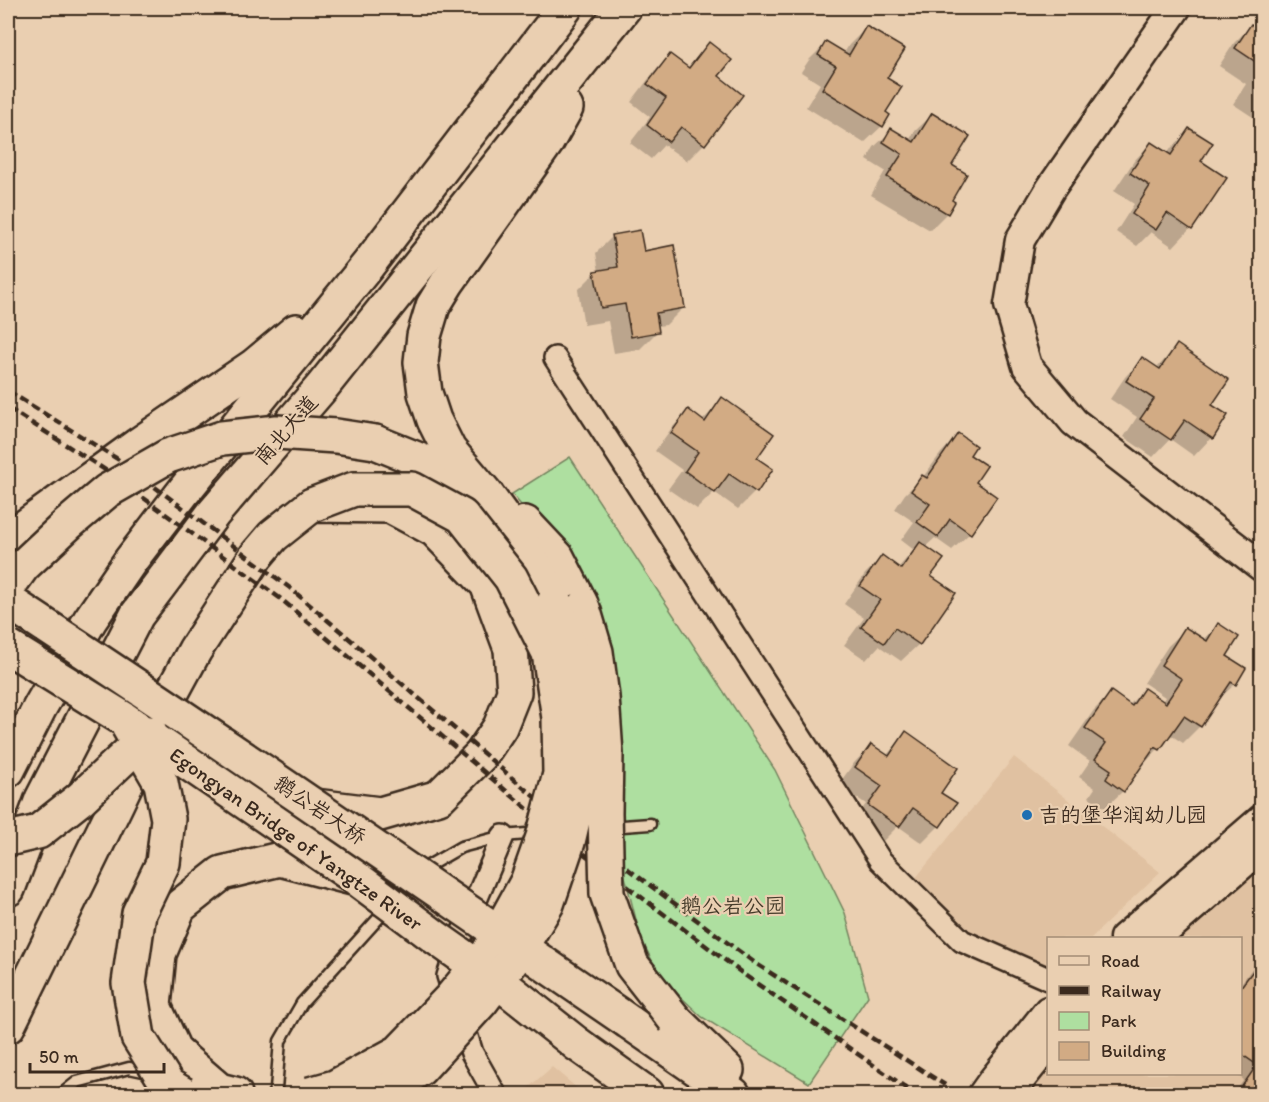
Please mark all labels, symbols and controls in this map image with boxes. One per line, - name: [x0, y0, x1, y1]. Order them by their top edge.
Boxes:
- street label: 南北大道: [249, 390, 323, 470]
- street label: Egongyan Bridge of Yangtze River: [165, 742, 428, 936]
- street label: 鹅公岩大桥: [270, 770, 371, 849]
- place label: 吉的堡华润幼儿园: [1039, 802, 1207, 827]
- marker: 吉的堡华润幼儿园: [1020, 808, 1034, 822]
- park label: 鹅公岩公园: [681, 893, 786, 918]
- legend: [1047, 937, 1242, 1075]
- text: Road: [1101, 950, 1140, 972]
- text: Railway: [1101, 980, 1162, 1002]
- text: Park: [1101, 1010, 1136, 1032]
- scale bar: [30, 1036, 164, 1074]
- text: Building: [1101, 1040, 1167, 1062]
- text: 50 m: [39, 1046, 79, 1068]

